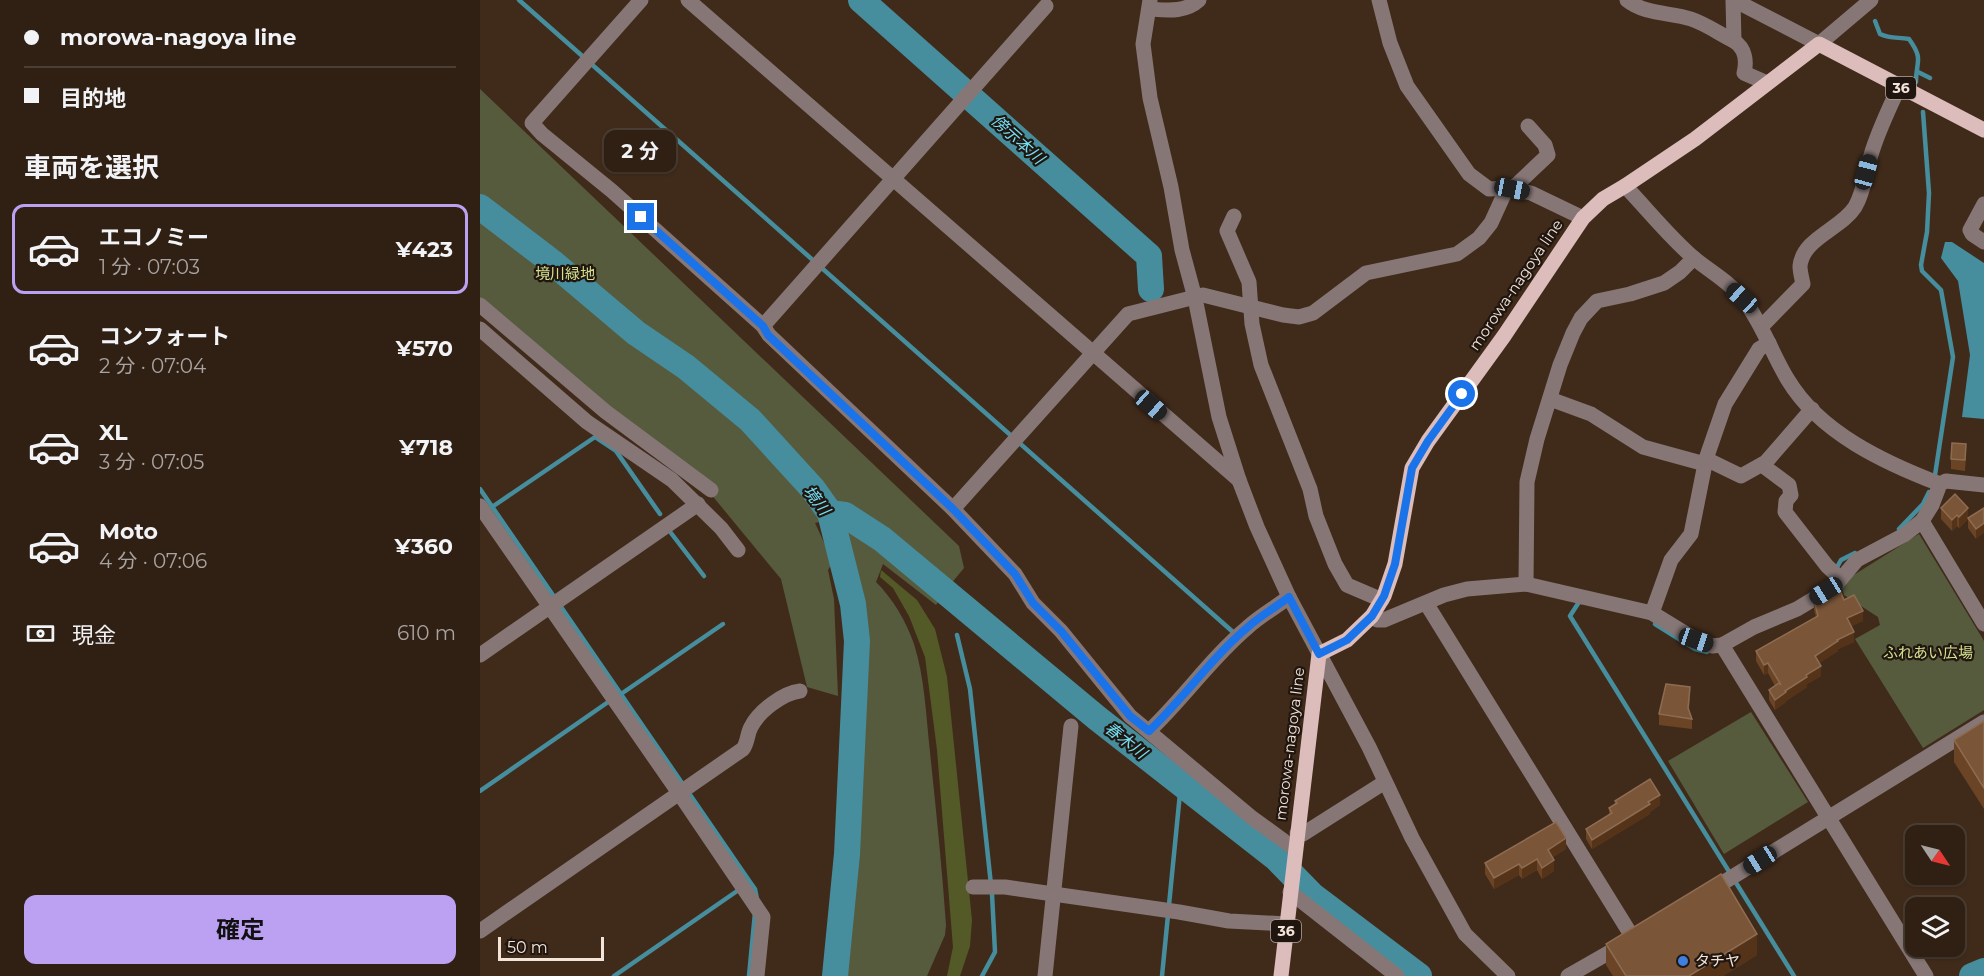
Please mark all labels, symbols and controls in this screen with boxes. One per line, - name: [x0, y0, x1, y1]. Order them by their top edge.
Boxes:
- text: morowa-nagoya line: [60, 24, 296, 51]
- road number: 36: [1886, 77, 1916, 99]
- text: 目的地: [60, 85, 126, 112]
- water label: 傍示本川: [988, 111, 1049, 169]
- callout: 2 分: [605, 130, 677, 172]
- text: 2 分: [621, 139, 659, 163]
- text: 車両を選択: [24, 151, 159, 184]
- car: [1853, 152, 1879, 192]
- car: [1493, 177, 1531, 201]
- route end: [627, 203, 654, 230]
- street label: morowa-nagoya line: [1465, 216, 1567, 354]
- icon: car: [27, 222, 81, 276]
- text: エコノミー: [99, 224, 209, 251]
- text: ¥423: [396, 236, 453, 263]
- text: 1 分 · 07:03: [99, 255, 200, 279]
- park label: 境川緑地: [535, 264, 595, 283]
- car: [1723, 279, 1761, 317]
- icon: car: [27, 321, 81, 375]
- text: コンフォート: [99, 323, 230, 350]
- text: ¥570: [396, 335, 453, 362]
- text: 2 分 · 07:04: [99, 354, 206, 378]
- route start: [1448, 380, 1475, 407]
- car: [1132, 386, 1170, 424]
- text: XL: [99, 419, 128, 446]
- icon: car: [27, 420, 81, 474]
- text: ¥718: [399, 434, 453, 461]
- text: 3 分 · 07:05: [99, 450, 204, 474]
- water label: 境川: [799, 482, 835, 520]
- text: Moto: [99, 518, 158, 545]
- icon: car: [27, 519, 81, 573]
- text: ¥360: [395, 533, 453, 560]
- text: 4 分 · 07:06: [99, 549, 207, 573]
- car: [1806, 574, 1846, 608]
- icon: cash: [24, 617, 57, 650]
- text: 610 m: [397, 621, 456, 645]
- text: 現金: [72, 622, 116, 649]
- car: [1676, 626, 1716, 654]
- park label: ふれあい広場: [1883, 643, 1973, 662]
- street label: morowa-nagoya line: [1271, 666, 1308, 822]
- water label: 春木川: [1101, 718, 1152, 764]
- north arrow: [1905, 825, 1965, 885]
- map controls: [1905, 825, 1965, 957]
- car: [1740, 843, 1780, 877]
- button: 確定: [24, 895, 456, 964]
- button: layers: [1905, 897, 1965, 957]
- road number: 36: [1271, 920, 1301, 942]
- scale bar: [498, 934, 604, 962]
- text: 50 m: [507, 938, 548, 957]
- place label: タチヤ: [1695, 951, 1740, 970]
- marker: タチヤ: [1676, 954, 1690, 968]

